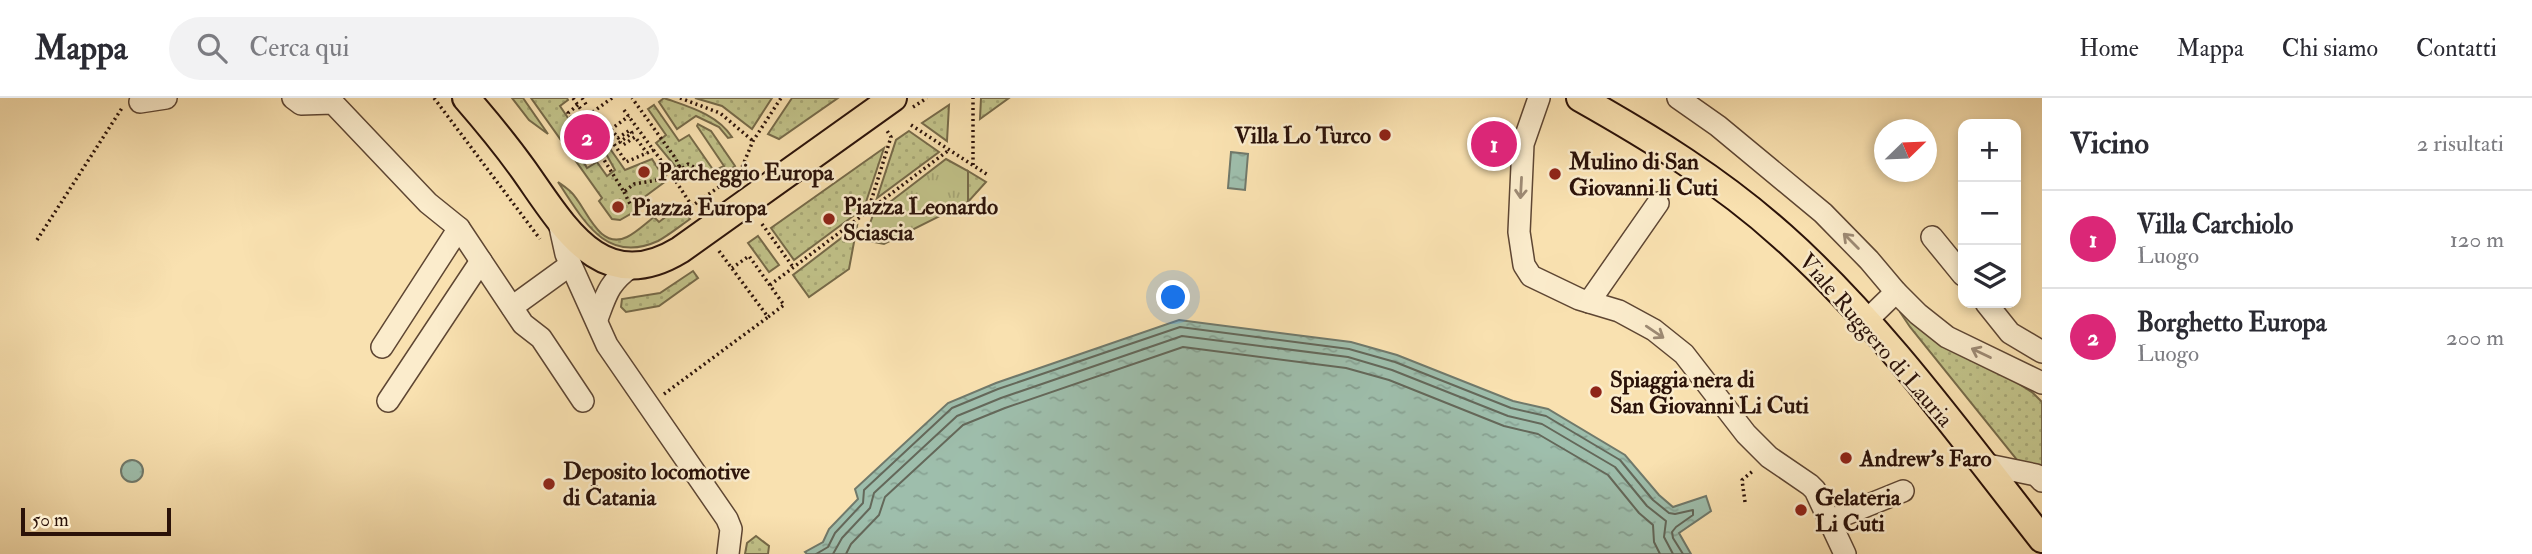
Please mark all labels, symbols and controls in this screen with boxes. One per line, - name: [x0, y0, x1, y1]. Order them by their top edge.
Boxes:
- search box: [169, 17, 659, 80]
- text: Mappa: [35, 28, 127, 69]
- icon: search: [193, 29, 231, 67]
- text: Cerca qui: [249, 32, 349, 64]
- text: Home: [2079, 33, 2139, 64]
- text: Mappa: [2177, 33, 2244, 64]
- text: Chi siamo: [2282, 33, 2378, 64]
- text: Contatti: [2416, 33, 2497, 64]
- pin: 2: [564, 111, 610, 163]
- pin: 1: [1471, 118, 1517, 170]
- north arrow: [1874, 119, 1937, 182]
- map controls: [1958, 119, 2021, 308]
- button: +: [1958, 119, 2021, 182]
- place label: Villa Lo Turco: [1234, 121, 1371, 150]
- text: Vicino: [2070, 125, 2149, 162]
- marker: Villa Lo Turco: [1377, 127, 1393, 143]
- text: 2 risultati: [2417, 129, 2504, 158]
- place label: Mulino di San Giovanni li Cuti: [1568, 147, 1718, 202]
- place label: Parcheggio Europa: [658, 158, 835, 188]
- marker: Parcheggio Europa: [636, 164, 652, 180]
- marker: Mulino di San Giovanni li Cuti: [1547, 166, 1563, 182]
- one-way arrow: [1515, 176, 1528, 199]
- button: −: [1958, 182, 2021, 245]
- place label: Piazza Leonardo Sciascia: [843, 192, 998, 247]
- place label: Piazza Europa: [632, 193, 768, 223]
- marker: Piazza Europa: [610, 199, 626, 215]
- text: Villa Carchiolo: [2137, 209, 2293, 241]
- marker: Piazza Leonardo Sciascia: [821, 211, 837, 227]
- text: 1: [2089, 225, 2097, 254]
- text: 120 m: [2450, 225, 2504, 254]
- one-way arrow: [1842, 233, 1859, 250]
- text: Luogo: [2137, 241, 2199, 270]
- button: layers: [1958, 245, 2021, 308]
- street label: Viale Ruggero di Lauria: [1792, 247, 1960, 433]
- your location: [1156, 280, 1190, 314]
- text: Borghetto Europa: [2137, 307, 2326, 339]
- text: 2: [2087, 323, 2099, 352]
- text: 200 m: [2446, 323, 2504, 352]
- one-way arrow: [1645, 325, 1664, 339]
- text: Luogo: [2137, 339, 2199, 368]
- one-way arrow: [1971, 346, 1992, 359]
- place label: Spiaggia nera di San Giovanni Li Cuti: [1610, 365, 1809, 420]
- marker: Spiaggia nera di San Giovanni Li Cuti: [1588, 384, 1604, 400]
- place label: Andrew's Faro: [1859, 444, 1992, 473]
- marker: Andrew's Faro: [1838, 450, 1854, 466]
- place label: Deposito locomotive di Catania: [563, 457, 750, 512]
- marker: Deposito locomotive di Catania: [541, 476, 557, 492]
- place label: Gelateria Li Cuti: [1815, 483, 1902, 538]
- marker: Gelateria Li Cuti: [1793, 502, 1809, 518]
- scale bar: [21, 505, 172, 537]
- text: 50 m: [32, 508, 69, 532]

